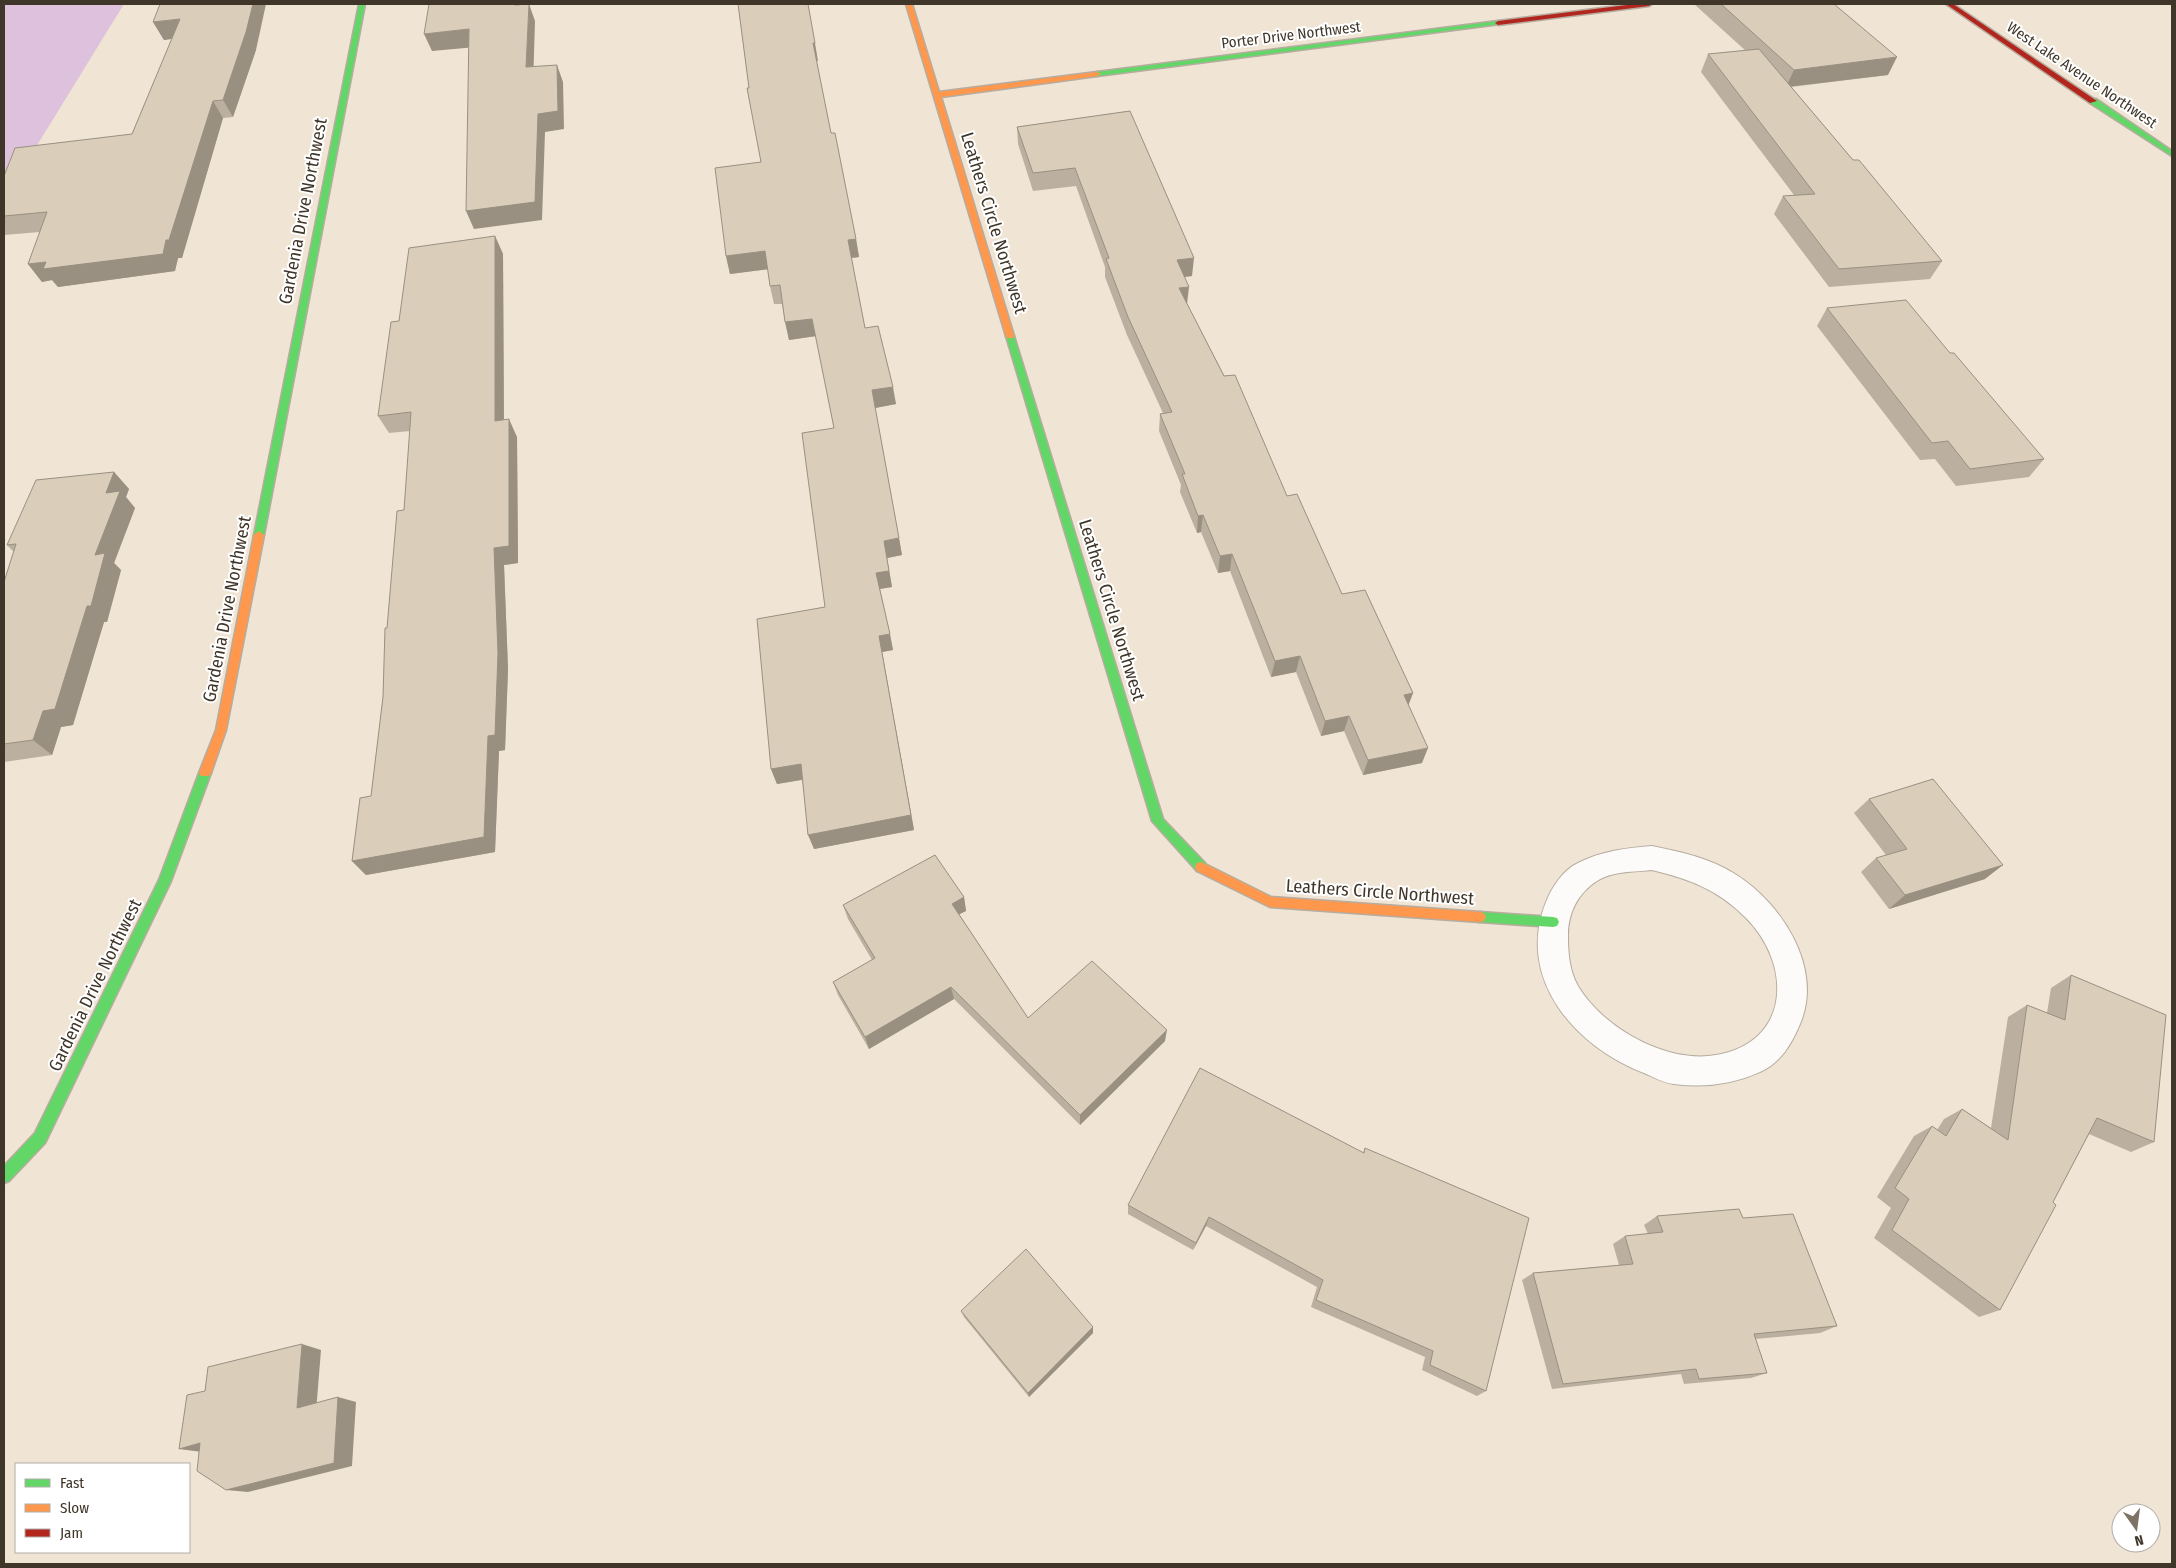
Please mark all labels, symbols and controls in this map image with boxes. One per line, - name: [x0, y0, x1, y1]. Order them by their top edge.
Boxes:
- street label: Porter Drive Northwest: [1220, 18, 1362, 52]
- street label: West Lake Avenue Northwest: [2004, 18, 2161, 132]
- street label: Gardenia Drive Northwest: [274, 116, 332, 306]
- street label: Leathers Circle Northwest: [956, 130, 1032, 316]
- street label: Gardenia Drive Northwest: [198, 514, 256, 704]
- street label: Leathers Circle Northwest: [1074, 517, 1150, 703]
- street label: Leathers Circle Northwest: [1285, 874, 1475, 910]
- street label: Gardenia Drive Northwest: [44, 895, 146, 1075]
- legend: [15, 1463, 190, 1553]
- text: Fast: [60, 1474, 84, 1492]
- text: Slow: [60, 1499, 89, 1517]
- north arrow: [2111, 1503, 2161, 1553]
- text: Jam: [60, 1524, 83, 1542]
- text: N: [2133, 1531, 2145, 1549]

